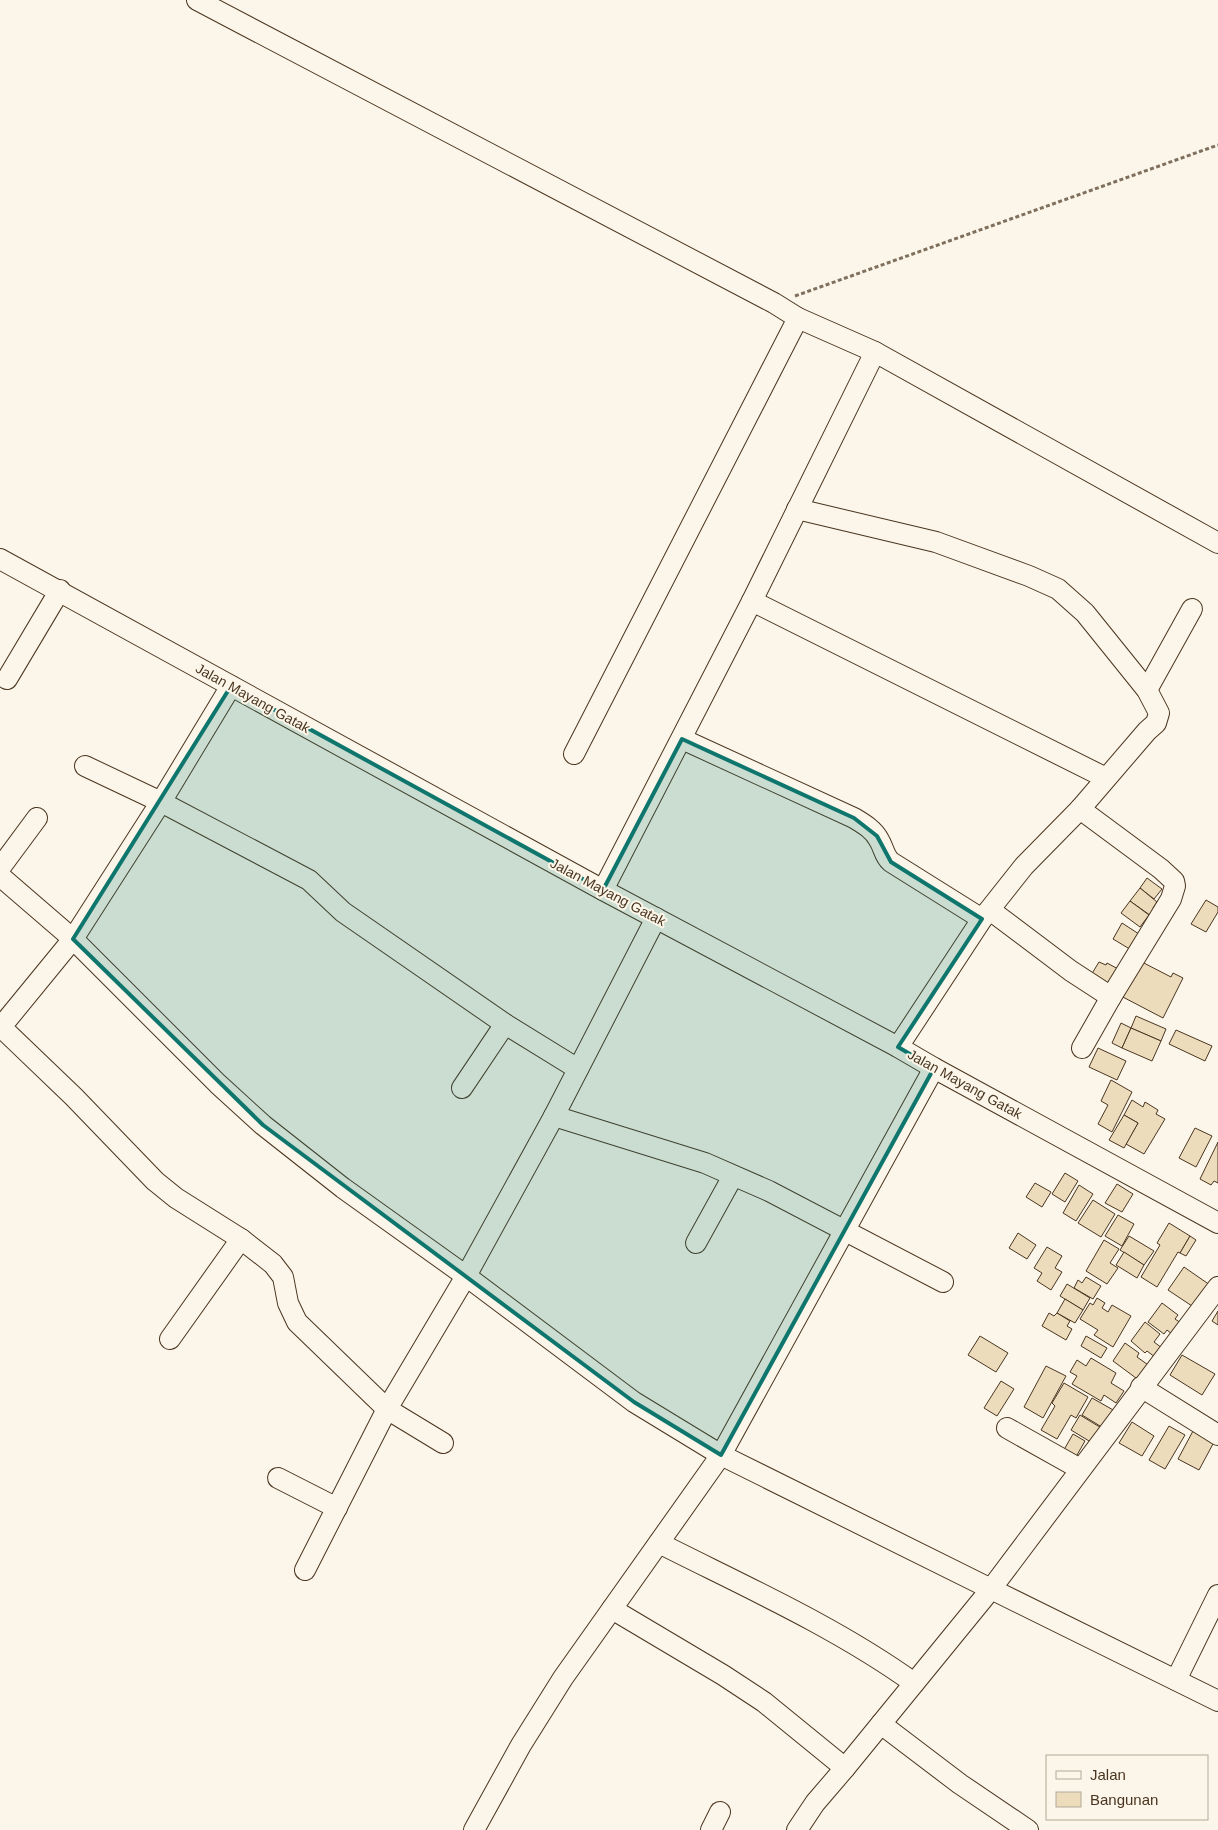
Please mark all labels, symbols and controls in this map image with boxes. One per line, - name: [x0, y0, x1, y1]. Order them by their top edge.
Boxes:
- street label: Jalan Mayang Gatak: [193, 660, 314, 737]
- street label: Jalan Mayang Gatak: [548, 855, 669, 930]
- street label: Jalan Mayang Gatak: [905, 1046, 1026, 1123]
- legend: [1046, 1755, 1208, 1820]
- text: Jalan: [1090, 1766, 1126, 1783]
- text: Bangunan: [1090, 1791, 1158, 1808]

